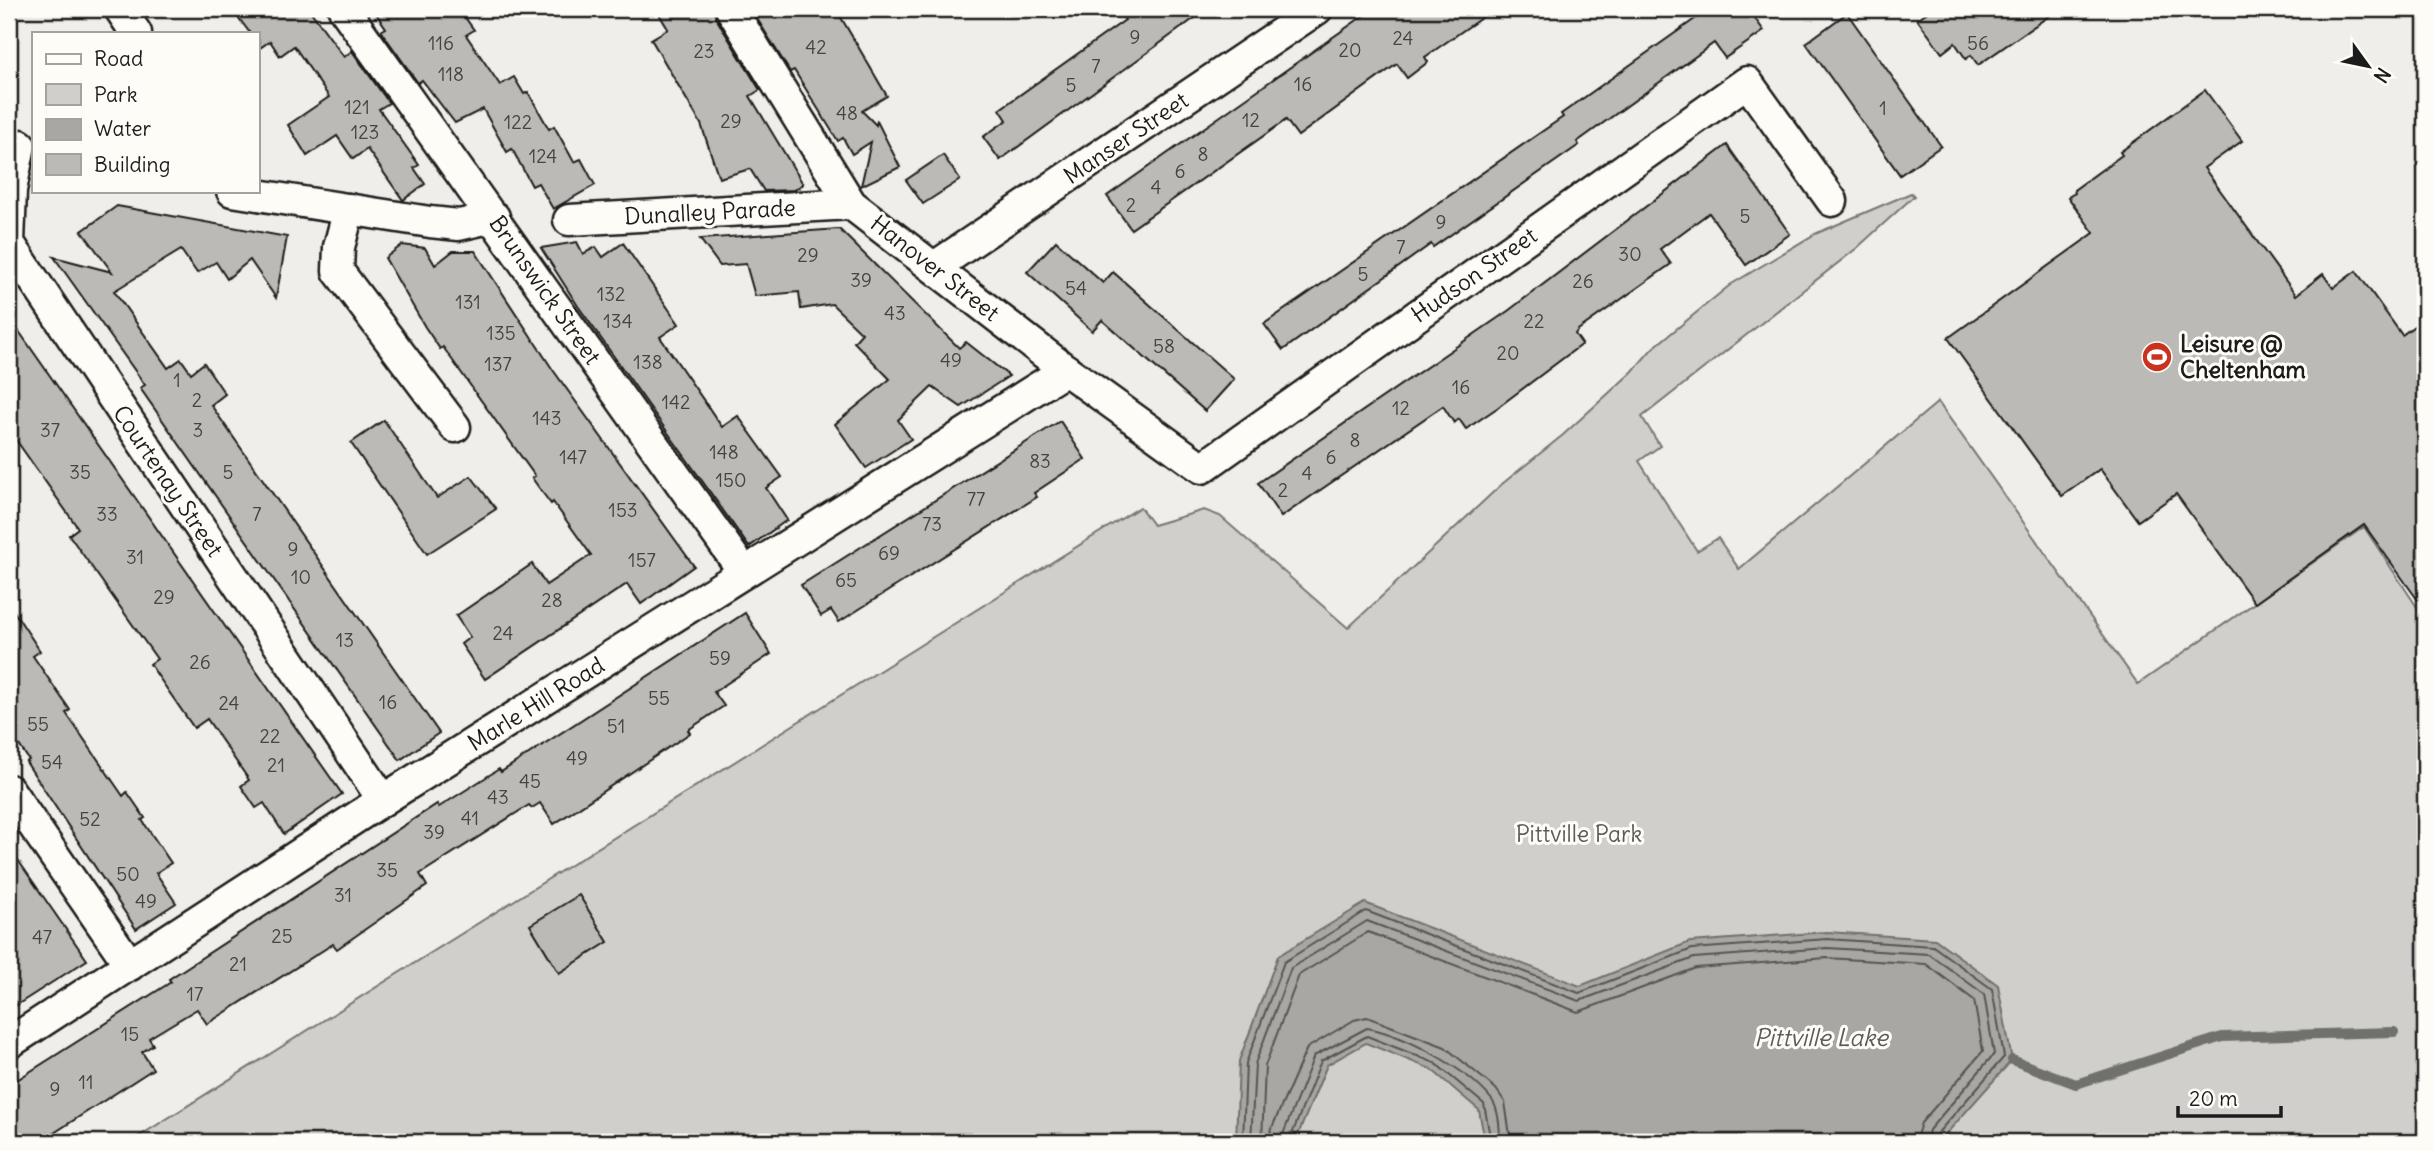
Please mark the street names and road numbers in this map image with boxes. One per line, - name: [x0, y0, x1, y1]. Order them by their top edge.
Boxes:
- street label: Manser Street: [1058, 85, 1194, 190]
- street label: Dunalley Parade: [623, 193, 797, 230]
- street label: Hanover Street: [865, 208, 1006, 327]
- street label: Brunswick Street: [483, 210, 608, 370]
- street label: Hudson Street: [1405, 220, 1542, 329]
- street label: Courtenay Street: [107, 399, 230, 562]
- street label: Marle Hill Road: [462, 650, 609, 757]

